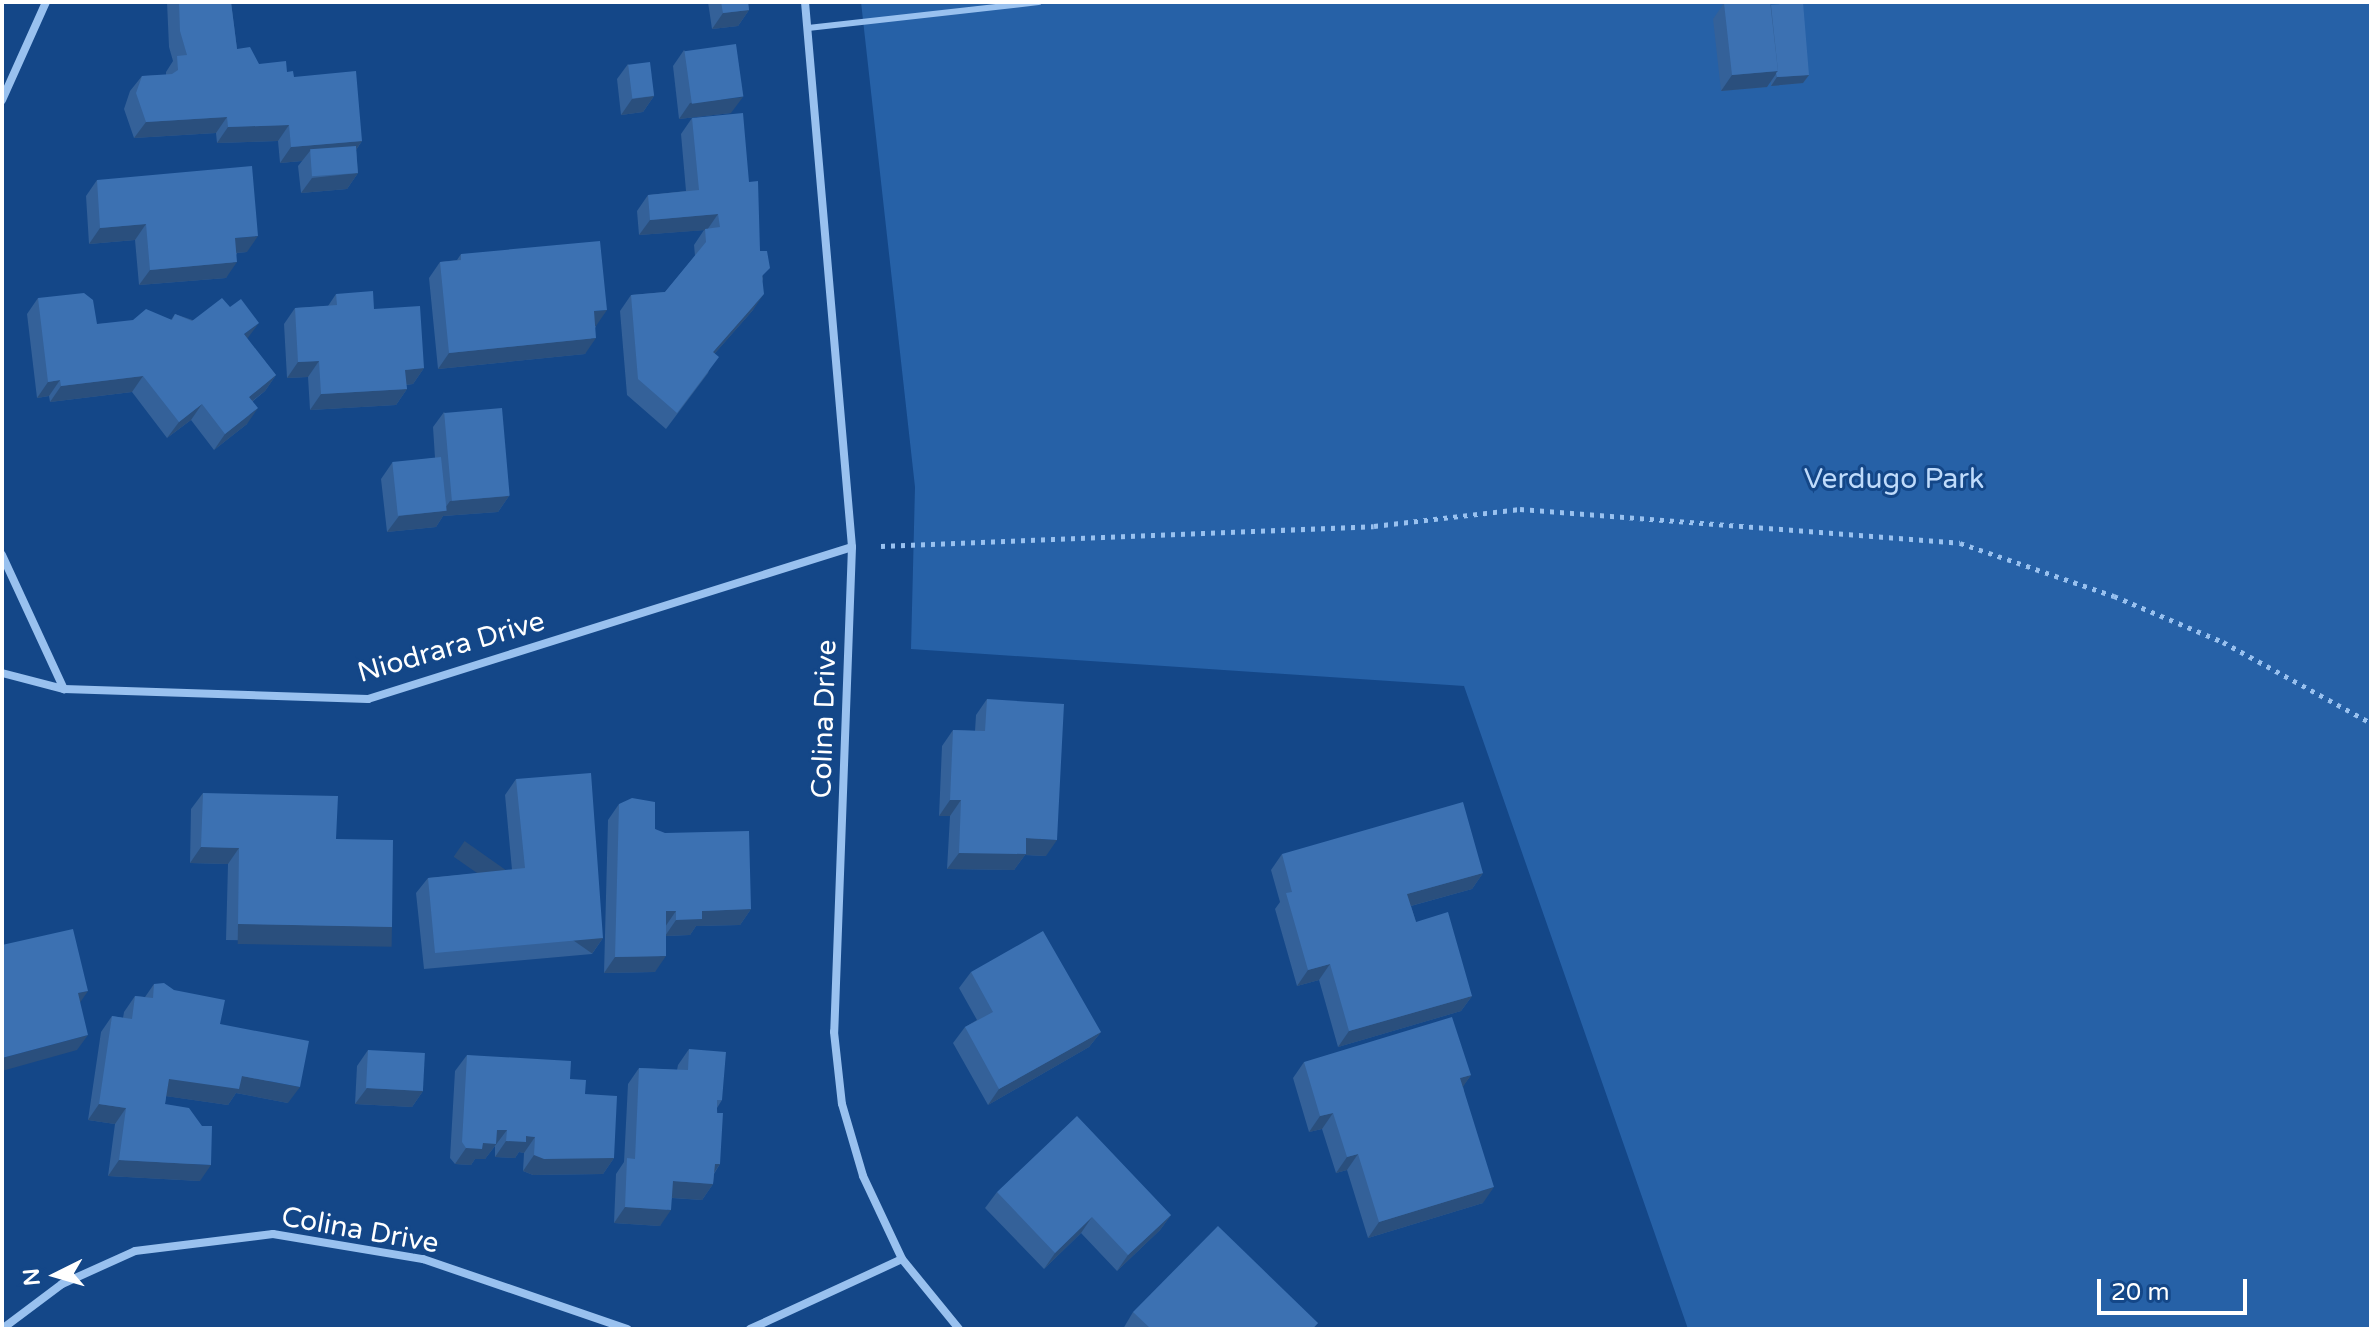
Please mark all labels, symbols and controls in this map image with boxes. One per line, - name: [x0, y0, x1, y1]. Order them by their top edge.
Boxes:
- park label: Verdugo Park: [1804, 462, 1984, 496]
- street label: Niodrara Drive: [354, 604, 548, 690]
- street label: Colina Drive: [804, 639, 844, 799]
- street label: Colina Drive: [279, 1200, 441, 1260]
- north arrow: [16, 1235, 96, 1315]
- scale bar: [2101, 1263, 2251, 1313]
- text: N: [18, 1267, 46, 1287]
- text: 20 m: [2111, 1278, 2169, 1307]

